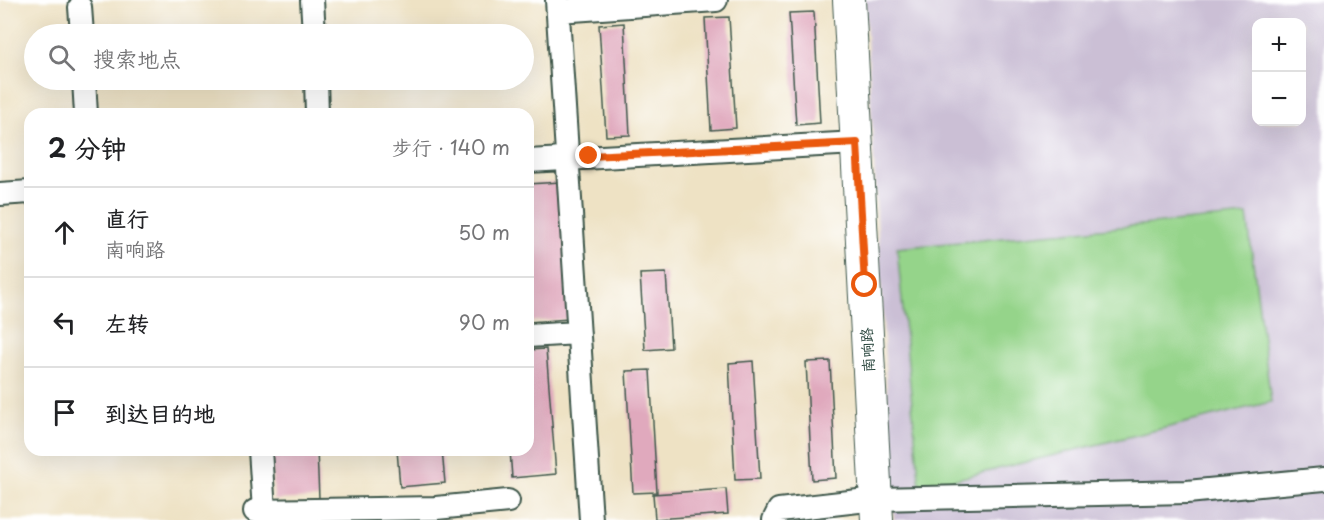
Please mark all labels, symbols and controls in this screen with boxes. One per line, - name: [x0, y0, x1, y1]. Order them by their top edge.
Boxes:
- map controls: [1252, 18, 1306, 126]
- button: +: [1252, 18, 1306, 72]
- search box: [24, 24, 534, 90]
- icon: search: [45, 41, 78, 74]
- text: 搜索地点: [93, 41, 181, 74]
- button: −: [1252, 72, 1306, 126]
- text: 2 分钟: [48, 128, 127, 167]
- text: 步行 · 140 m: [392, 132, 510, 162]
- route end: [575, 142, 601, 168]
- text: 直行: [105, 201, 149, 234]
- icon: ahead: [48, 216, 81, 249]
- text: 50 m: [458, 217, 510, 247]
- text: 南响路: [105, 234, 165, 264]
- route start: [851, 271, 877, 297]
- icon: left: [48, 306, 81, 339]
- text: 左转: [105, 306, 149, 339]
- text: 90 m: [459, 307, 510, 337]
- street label: 南响路: [854, 327, 879, 373]
- icon: arrive: [48, 396, 81, 429]
- text: 到达目的地: [105, 396, 215, 429]

